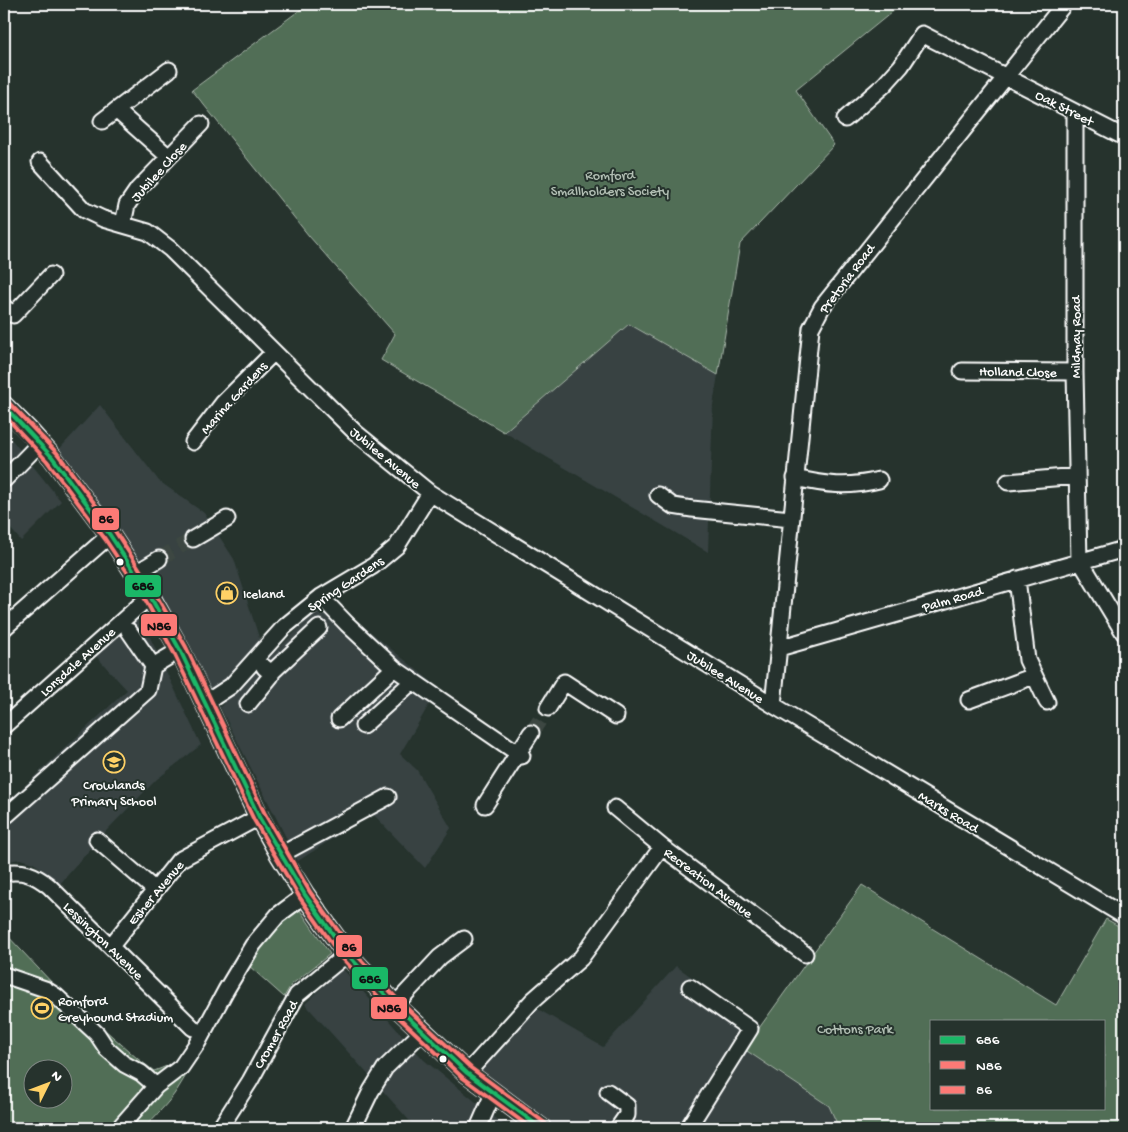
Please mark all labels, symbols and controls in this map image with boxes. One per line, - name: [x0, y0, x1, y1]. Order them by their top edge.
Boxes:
- street label: Oak Street: [1032, 87, 1097, 132]
- street label: Jubilee Close: [128, 138, 192, 206]
- park label: Romford Smallholders Society: [551, 168, 669, 201]
- street label: Pretoria Road: [816, 240, 881, 318]
- street label: Mildmay Road: [1069, 294, 1086, 378]
- street label: Marina Gardens: [198, 358, 273, 439]
- street label: Holland Close: [979, 364, 1058, 383]
- street label: Jubilee Avenue: [345, 424, 424, 494]
- line badge: 86: [91, 507, 120, 531]
- text: 86: [99, 512, 114, 529]
- street label: Spring Gardens: [305, 553, 388, 617]
- unlabelled marker: [115, 557, 125, 567]
- line badge: 686: [124, 574, 162, 598]
- text: 686: [132, 579, 155, 596]
- shop icon: Iceland: [215, 581, 239, 605]
- street label: Palm Road: [919, 583, 987, 617]
- place label: Iceland: [243, 587, 286, 604]
- line badge: N86: [140, 613, 178, 637]
- text: N86: [147, 619, 172, 636]
- street label: Lonsdale Avenue: [37, 624, 121, 701]
- street label: Jubilee Avenue: [683, 648, 767, 709]
- school or university icon: Crowlands Primary School: [102, 750, 126, 774]
- place label: Crowlands Primary School: [71, 778, 156, 811]
- street label: Marks Road: [914, 788, 983, 839]
- street label: Recreation Avenue: [660, 845, 756, 924]
- street label: Esher Avenue: [125, 857, 189, 929]
- street label: Lessington Avenue: [58, 899, 147, 985]
- line badge: 86: [335, 934, 363, 958]
- text: 86: [342, 940, 357, 957]
- line badge: 686: [351, 966, 389, 990]
- text: 686: [359, 972, 382, 989]
- place label: Romford Greyhound Stadium: [58, 994, 173, 1027]
- sports icon: Romford Greyhound Stadium: [30, 996, 54, 1020]
- street label: Cromer Road: [251, 996, 304, 1072]
- line badge: N86: [370, 996, 408, 1020]
- text: N86: [377, 1001, 402, 1018]
- legend: [930, 1020, 1106, 1110]
- park label: Cottons Park: [817, 1022, 894, 1039]
- text: 686: [976, 1032, 1000, 1050]
- unlabelled marker: [438, 1054, 448, 1064]
- text: N86: [976, 1058, 1002, 1076]
- north arrow: [22, 1060, 72, 1110]
- text: N: [46, 1068, 65, 1086]
- text: 86: [976, 1082, 992, 1100]

